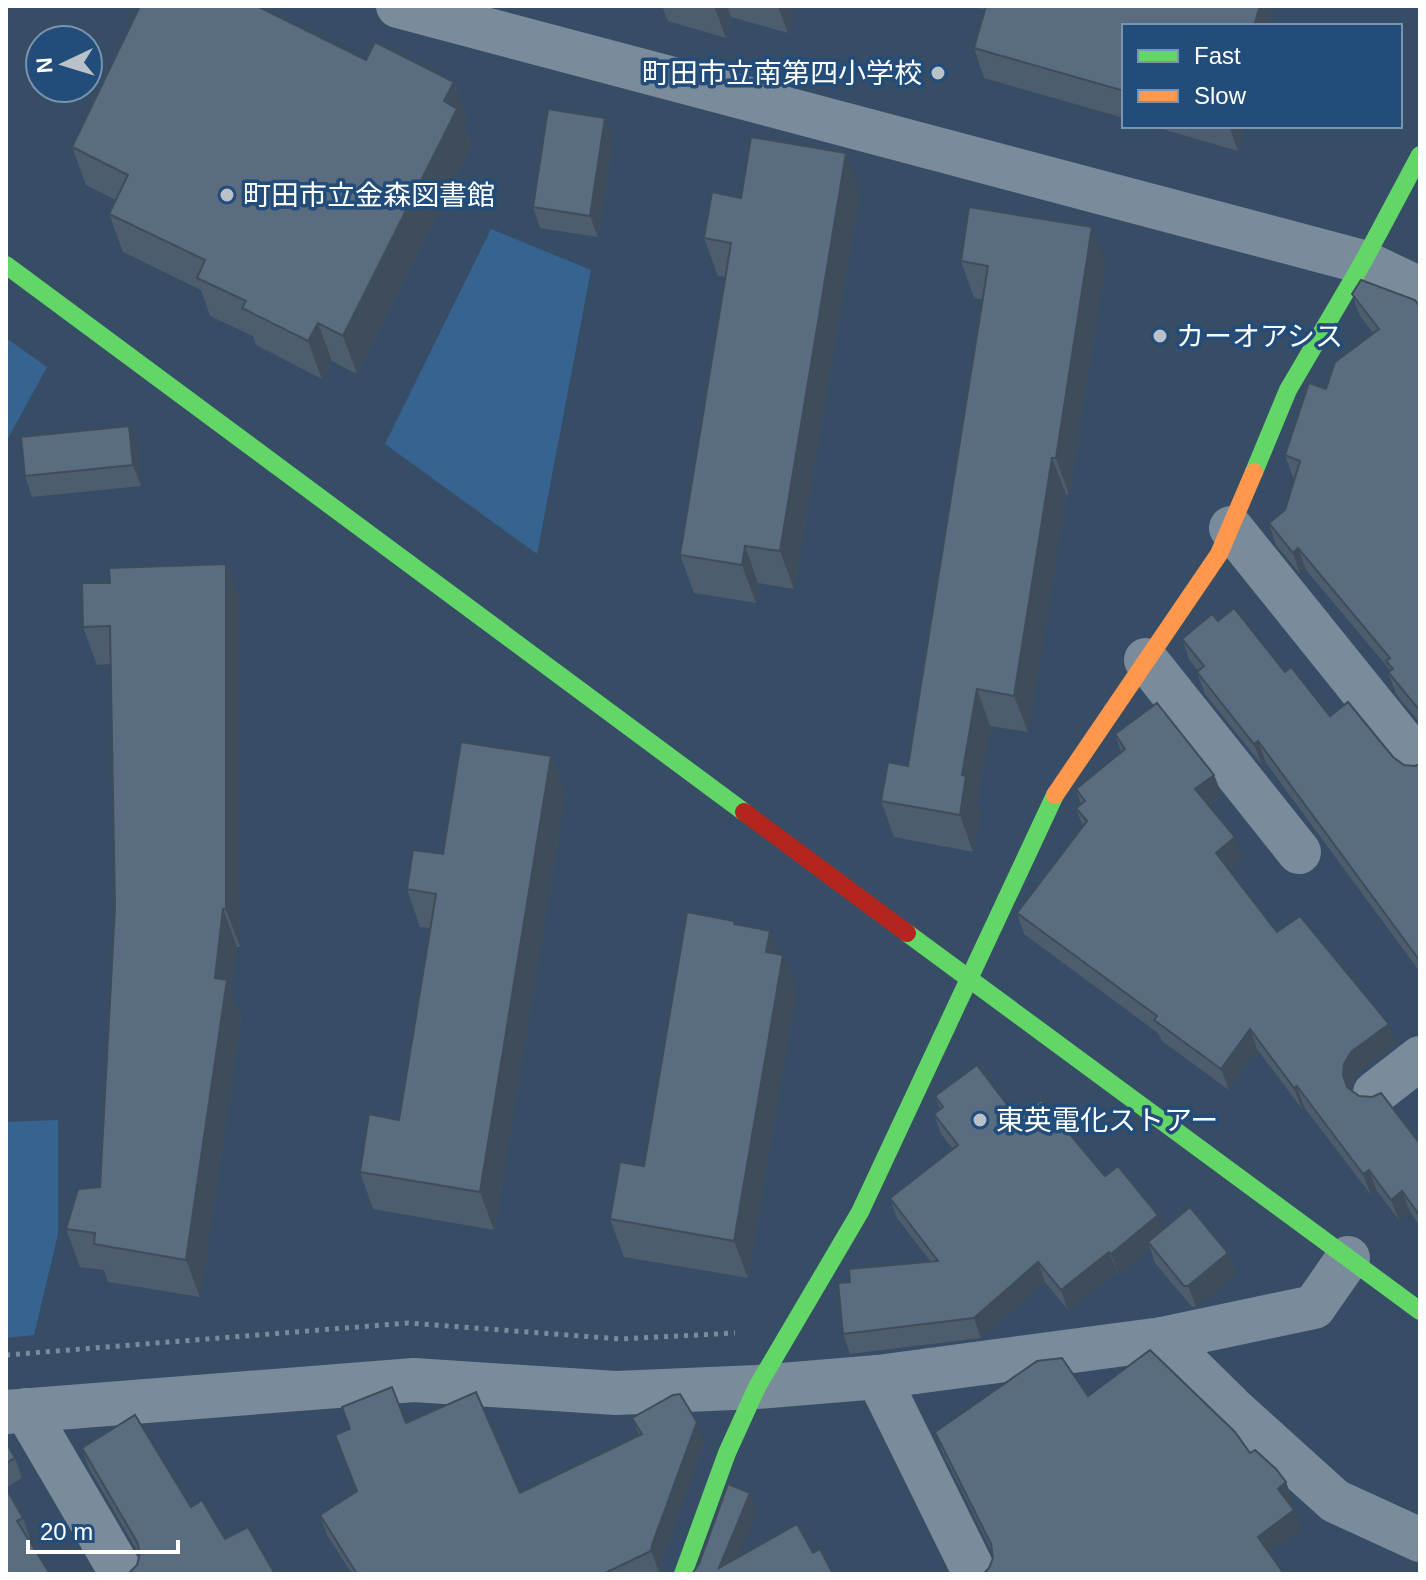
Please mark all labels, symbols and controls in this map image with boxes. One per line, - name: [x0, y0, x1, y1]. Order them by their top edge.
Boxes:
- north arrow: [24, 24, 104, 104]
- legend: [1122, 24, 1402, 128]
- text: Fast: [1194, 42, 1241, 69]
- text: N: [32, 57, 58, 74]
- place label: 町田市立南第四小学校: [642, 58, 922, 89]
- marker: 町田市立南第四小学校: [929, 64, 947, 82]
- text: Slow: [1194, 82, 1247, 109]
- place label: 町田市立金森図書館: [243, 180, 495, 211]
- marker: 町田市立金森図書館: [218, 186, 236, 204]
- place label: カーオアシス: [1176, 321, 1343, 352]
- marker: カーオアシス: [1151, 327, 1169, 345]
- place label: 東英電化ストアー: [996, 1105, 1218, 1136]
- marker: 東英電化ストアー: [971, 1111, 989, 1129]
- scale bar: [28, 1504, 178, 1554]
- text: 20 m: [40, 1518, 93, 1545]

